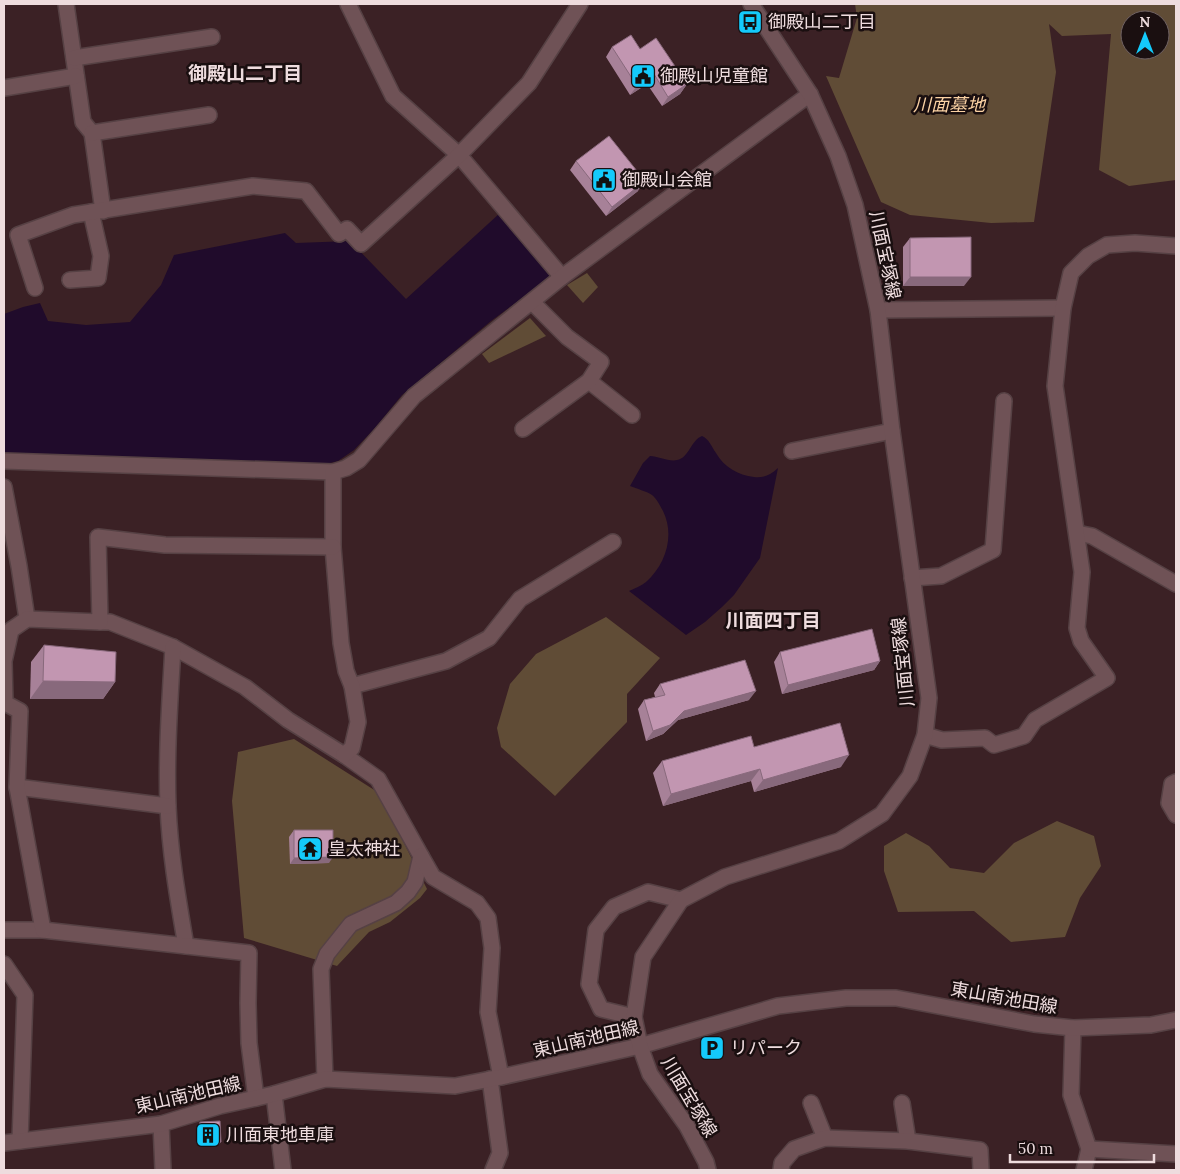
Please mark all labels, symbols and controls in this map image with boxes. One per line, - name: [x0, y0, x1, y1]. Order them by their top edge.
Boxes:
- bus stop icon: 御殿山二丁目: [737, 9, 763, 35]
- place label: 御殿山二丁目: [768, 10, 876, 33]
- north arrow: [1120, 10, 1170, 60]
- text: N: [1140, 13, 1151, 31]
- district label: 御殿山二丁目: [188, 61, 302, 85]
- public building icon: 御殿山児童館: [630, 63, 656, 89]
- place label: 御殿山児童館: [660, 64, 768, 87]
- park label: 川面墓地: [913, 93, 987, 116]
- public building icon: 御殿山会館: [591, 167, 617, 193]
- place label: 御殿山会館: [622, 168, 712, 191]
- street label: 川面宝塚線: [865, 208, 906, 301]
- district label: 川面四丁目: [725, 608, 821, 632]
- street label: 川面宝塚線: [886, 616, 919, 708]
- temple icon: 皇太神社: [297, 836, 323, 862]
- place label: 皇太神社: [328, 837, 400, 860]
- street label: 東山南池田線: [949, 977, 1059, 1018]
- street label: 東山南池田線: [531, 1015, 641, 1062]
- parking icon: リパーク: [699, 1035, 725, 1061]
- place label: リパーク: [730, 1036, 802, 1059]
- street label: 川面宝塚線: [656, 1052, 722, 1141]
- street label: 東山南池田線: [133, 1071, 243, 1118]
- building icon: 川面東地車庫: [195, 1122, 221, 1148]
- place label: 川面東地車庫: [226, 1123, 334, 1146]
- scale bar: [1010, 1132, 1154, 1164]
- text: 50 m: [1018, 1139, 1053, 1158]

